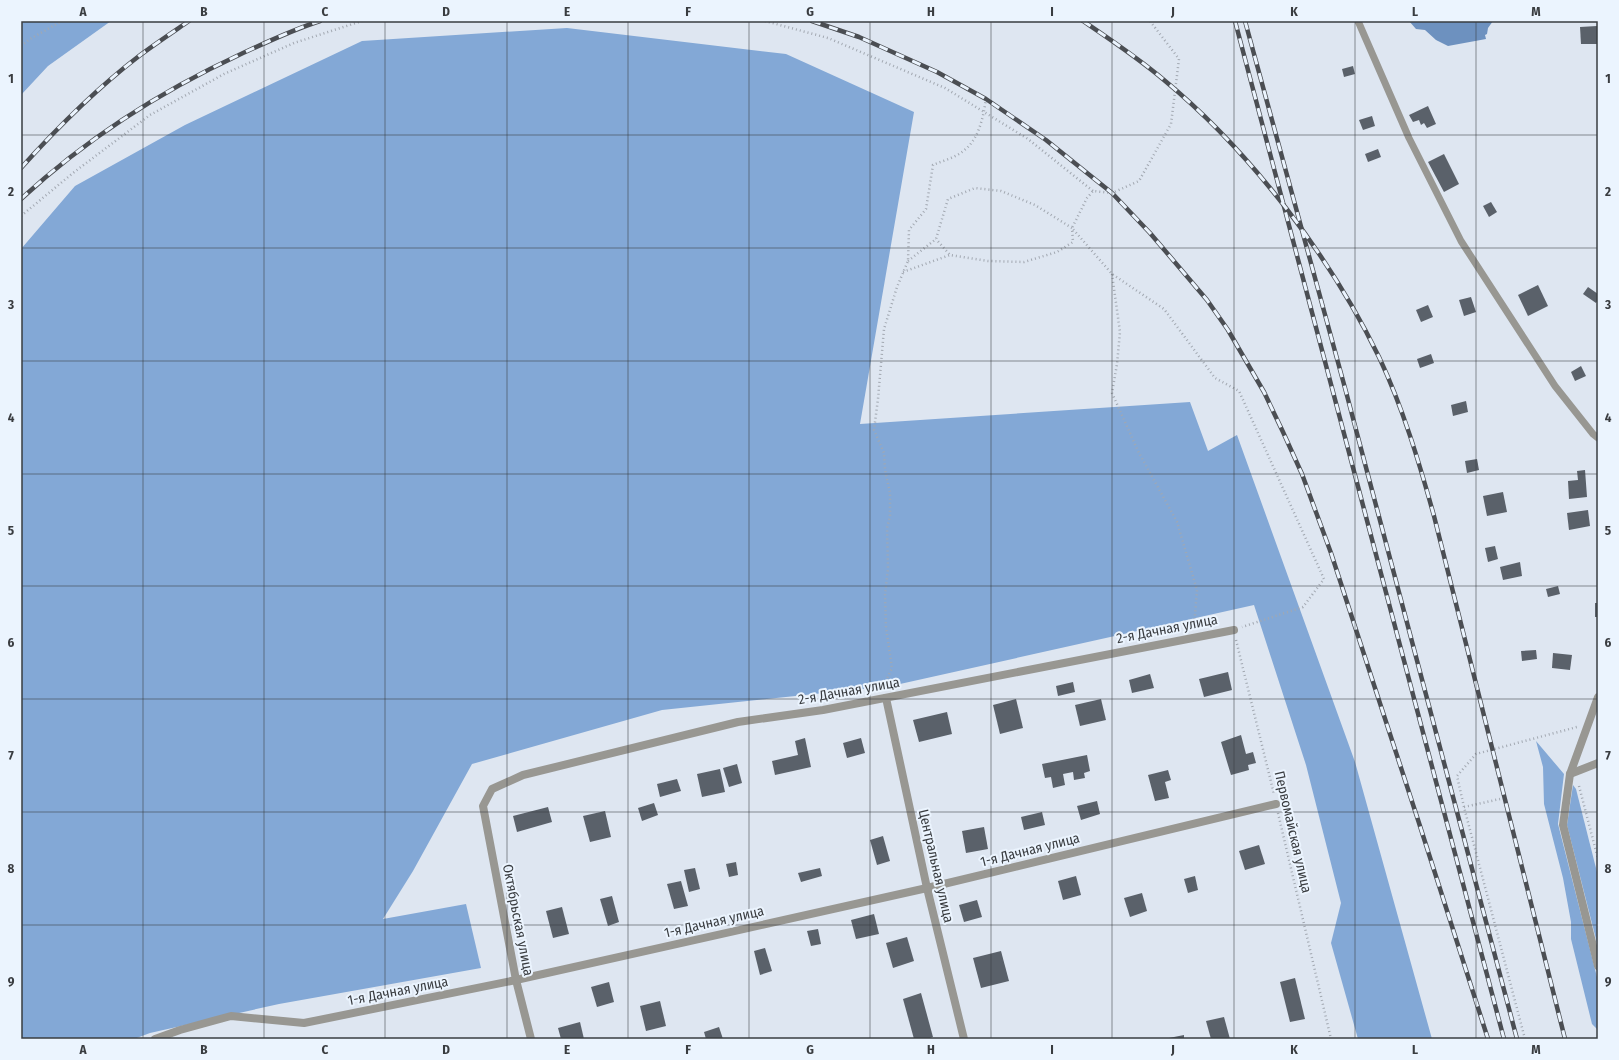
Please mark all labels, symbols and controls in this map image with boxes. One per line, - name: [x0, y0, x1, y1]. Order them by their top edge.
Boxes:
- text: A: [78, 4, 87, 19]
- text: B: [200, 4, 208, 19]
- text: C: [322, 4, 329, 19]
- text: D: [442, 4, 450, 19]
- text: E: [564, 4, 570, 19]
- text: F: [685, 4, 691, 19]
- text: G: [806, 4, 814, 19]
- text: H: [927, 4, 935, 19]
- text: I: [1050, 4, 1054, 19]
- text: J: [1170, 4, 1175, 19]
- text: K: [1290, 4, 1298, 19]
- text: L: [1412, 4, 1418, 19]
- text: M: [1531, 4, 1541, 19]
- text: 1: [8, 71, 14, 86]
- text: 1: [1605, 71, 1611, 86]
- text: 2: [7, 184, 14, 199]
- text: 2: [1604, 184, 1611, 199]
- text: 3: [7, 297, 14, 312]
- text: 3: [1604, 297, 1611, 312]
- text: 4: [8, 410, 15, 425]
- text: 4: [1605, 410, 1612, 425]
- text: 5: [8, 523, 14, 538]
- text: 5: [1605, 523, 1611, 538]
- street label: 2-я Дачная улица: [1115, 611, 1219, 647]
- text: 6: [8, 635, 15, 650]
- text: 6: [1605, 635, 1612, 650]
- street label: 2-я Дачная улица: [797, 674, 901, 708]
- text: 7: [8, 748, 14, 763]
- text: 7: [1605, 748, 1611, 763]
- street label: Первомайская улица: [1271, 769, 1315, 895]
- street label: Центральная улица: [915, 808, 957, 925]
- street label: 1-я Дачная улица: [979, 829, 1082, 871]
- text: 8: [8, 861, 15, 876]
- text: 8: [1605, 861, 1612, 876]
- street label: Октябрьская улица: [499, 863, 537, 977]
- street label: 1-я Дачная улица: [662, 902, 766, 942]
- street label: 1-я Дачная улица: [346, 973, 450, 1009]
- text: 9: [8, 974, 15, 989]
- text: 9: [1605, 974, 1612, 989]
- text: A: [78, 1042, 87, 1057]
- text: B: [200, 1042, 208, 1057]
- text: C: [322, 1042, 329, 1057]
- text: D: [442, 1042, 450, 1057]
- text: E: [564, 1042, 570, 1057]
- text: F: [685, 1042, 691, 1057]
- text: G: [806, 1042, 814, 1057]
- text: H: [927, 1042, 935, 1057]
- text: I: [1050, 1042, 1054, 1057]
- text: J: [1170, 1042, 1175, 1057]
- text: K: [1290, 1042, 1298, 1057]
- text: L: [1412, 1042, 1418, 1057]
- text: M: [1531, 1042, 1541, 1057]

